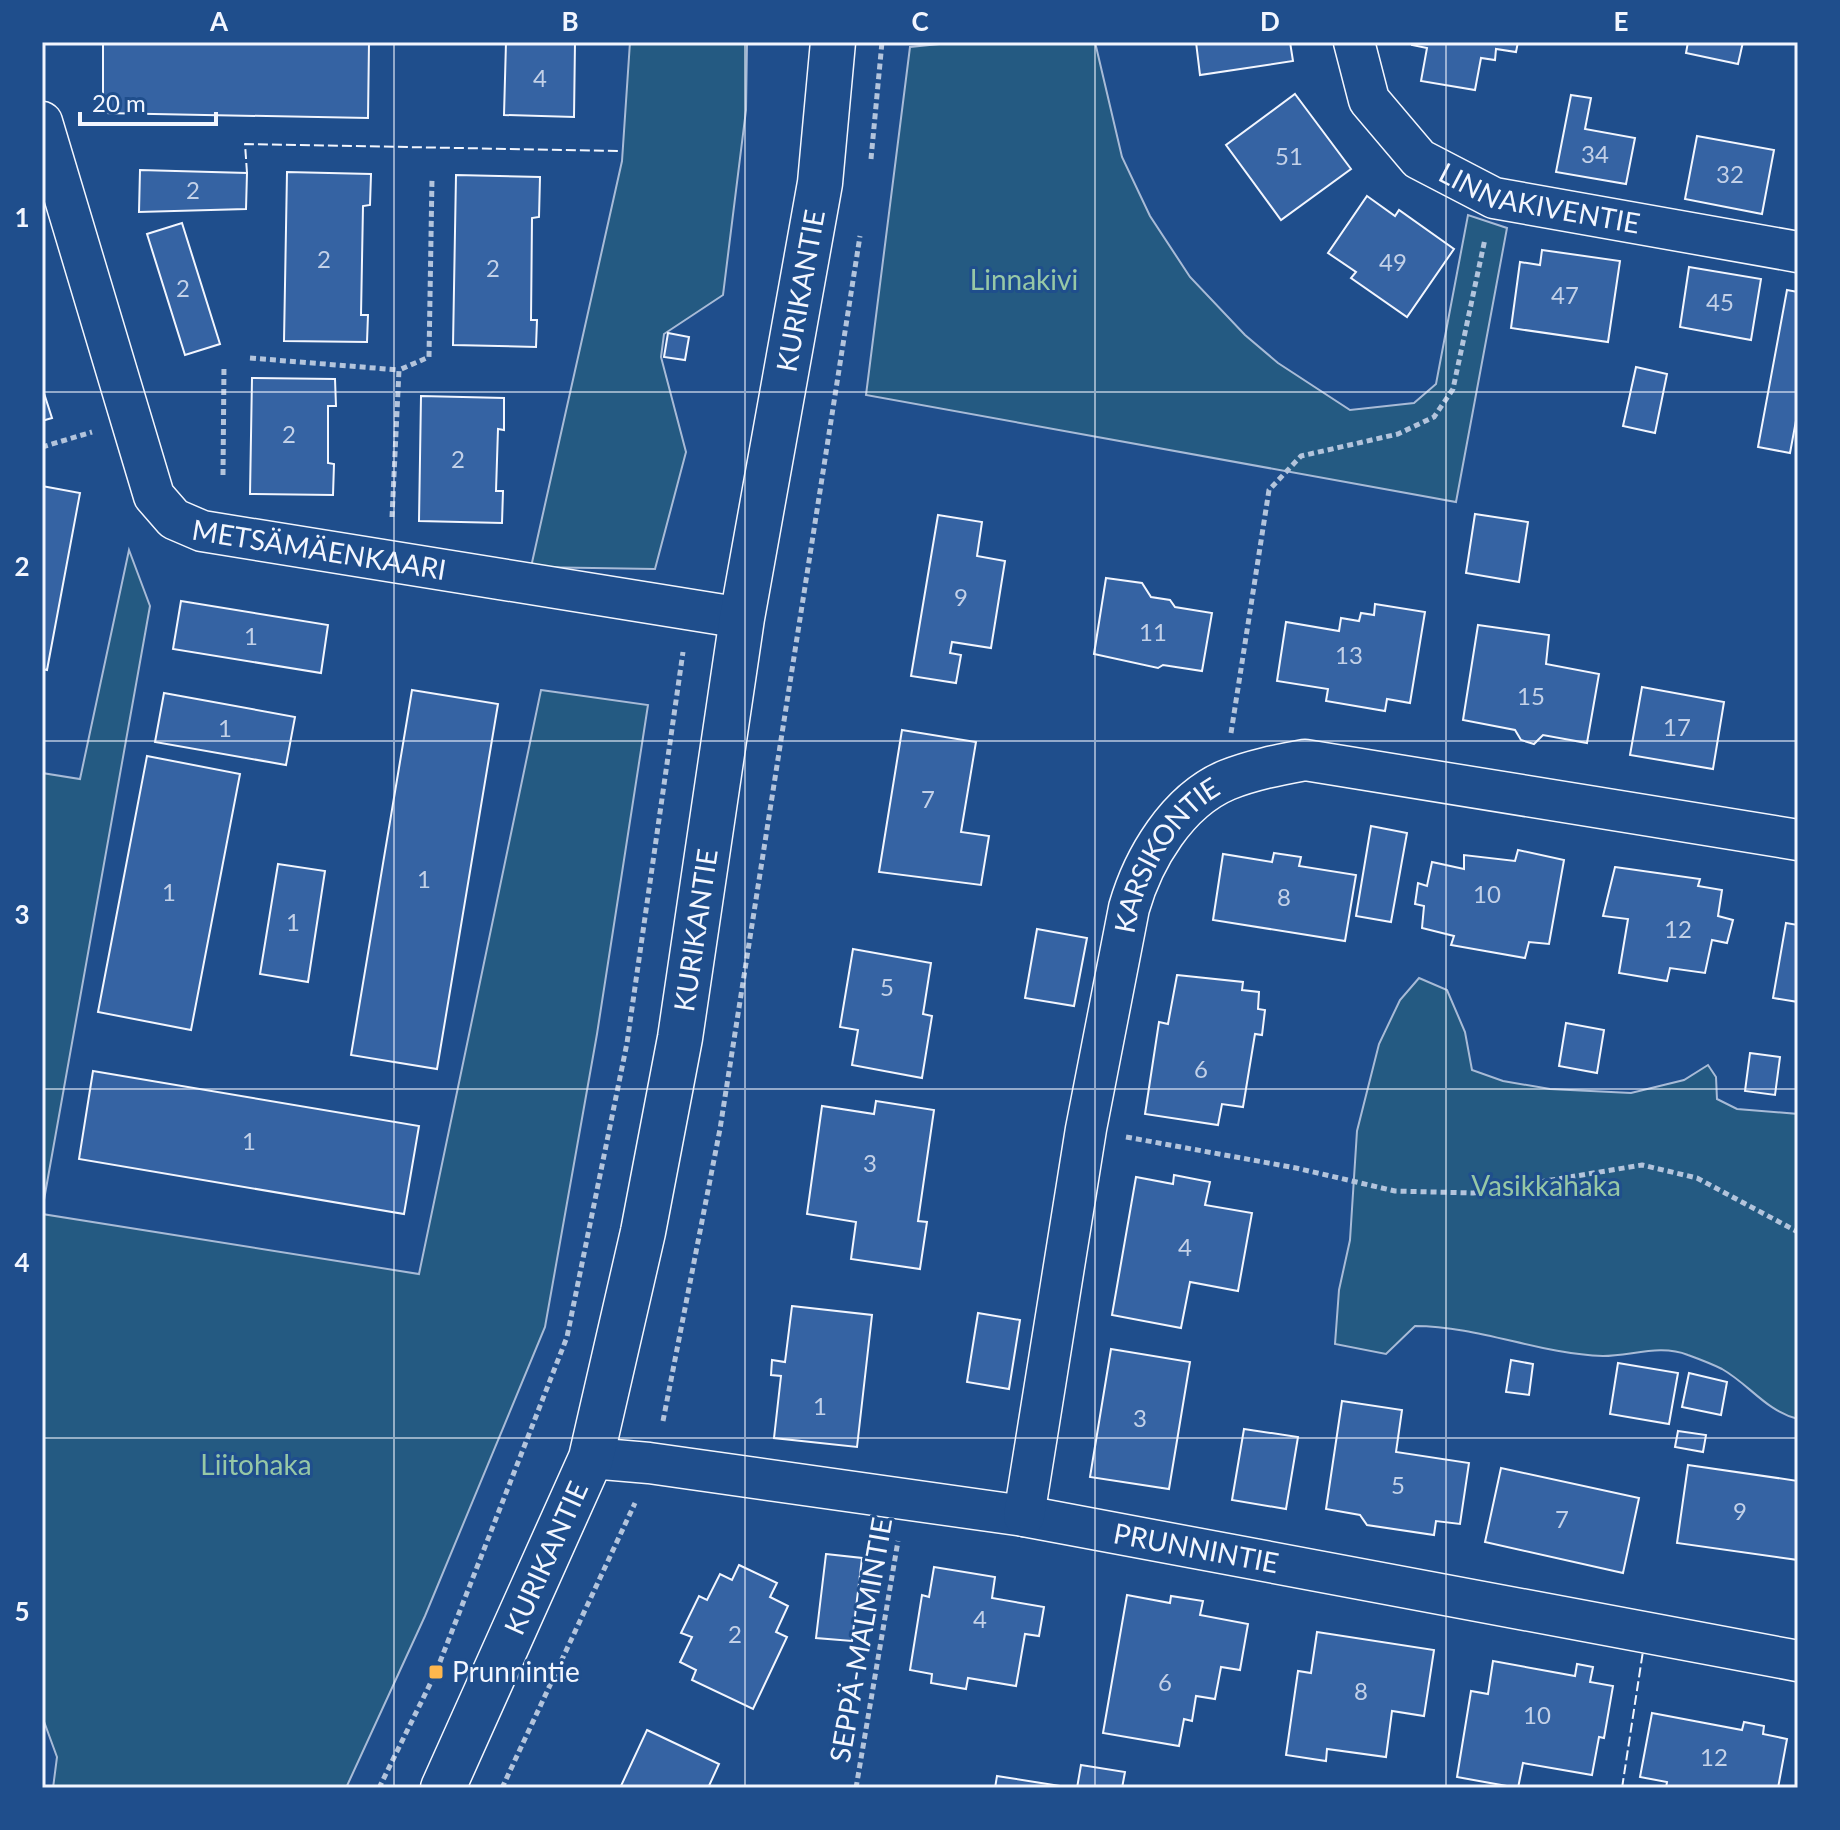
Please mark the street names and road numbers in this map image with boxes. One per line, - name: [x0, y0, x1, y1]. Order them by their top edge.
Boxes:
- street label: LINNAKIVENTIE: [1434, 155, 1643, 240]
- street label: KURIKANTIE: [768, 207, 831, 374]
- street label: METSÄMÄENKAARI: [190, 512, 449, 586]
- street label: KARSIKONTIE: [1107, 769, 1225, 936]
- street label: KURIKANTIE: [666, 846, 724, 1014]
- street label: KURIKANTIE: [496, 1476, 594, 1639]
- street label: SEPPÄ-MALMINTIE: [822, 1515, 898, 1765]
- street label: PRUNNINTIE: [1111, 1515, 1282, 1579]

